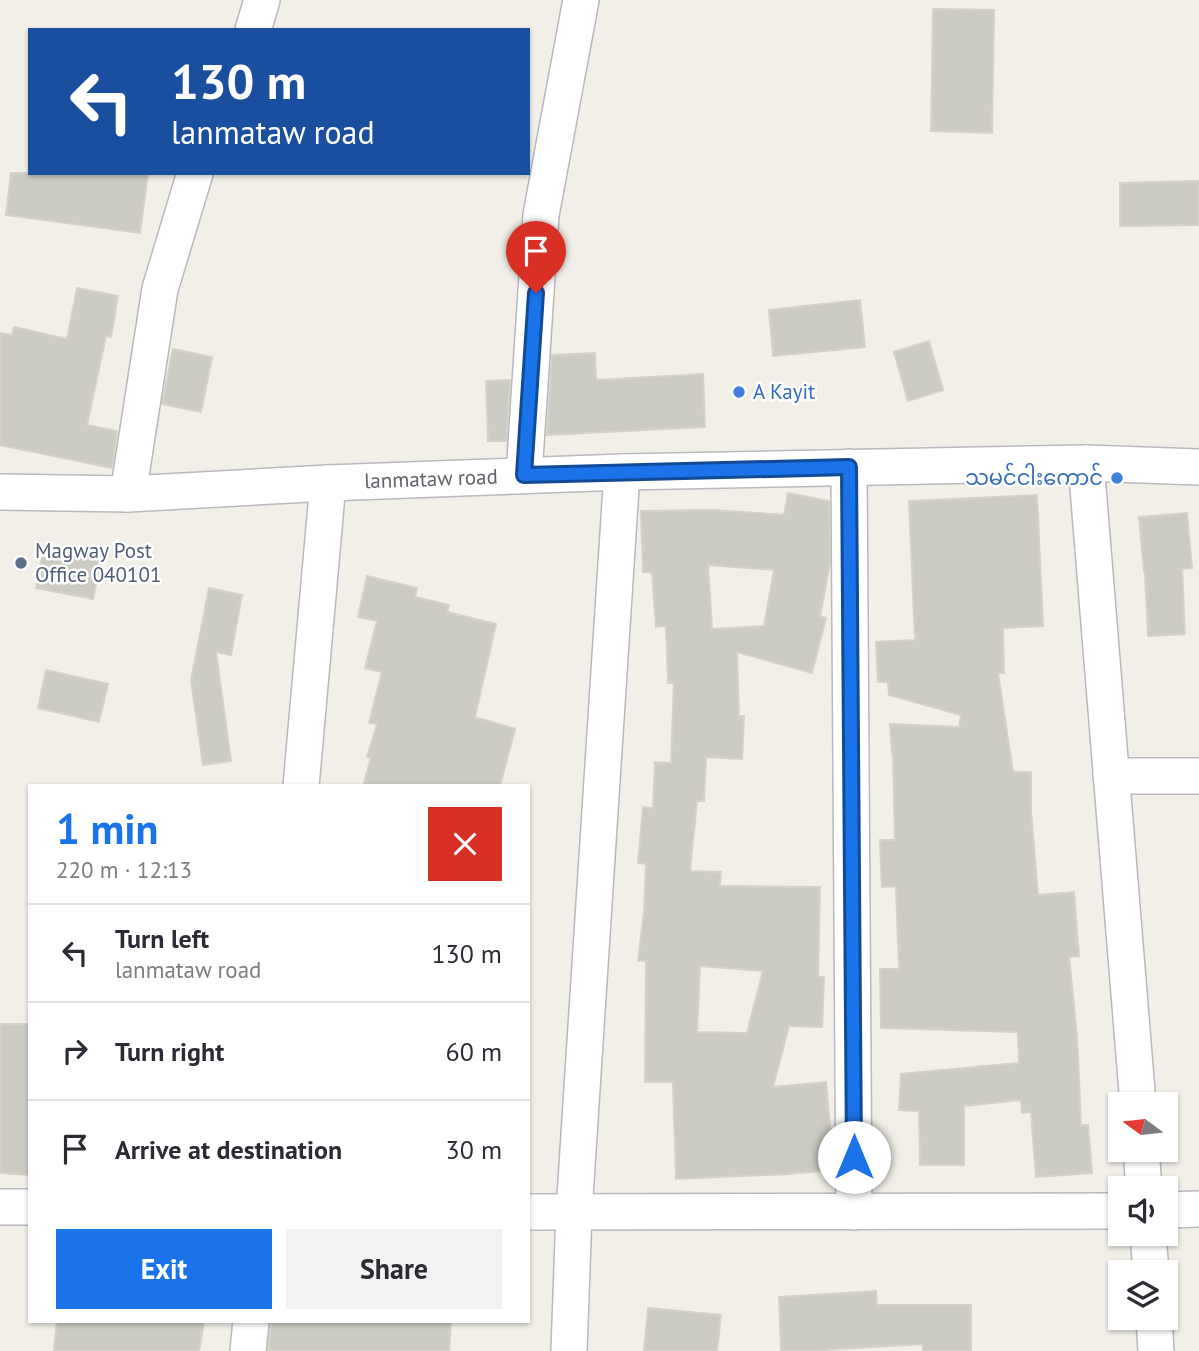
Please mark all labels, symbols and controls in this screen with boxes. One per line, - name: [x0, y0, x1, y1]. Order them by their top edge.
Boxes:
- text: 130 m: [171, 49, 306, 113]
- icon: left: [56, 56, 147, 147]
- text: lanmataw road: [171, 111, 375, 153]
- pin: [506, 221, 566, 293]
- icon: arrive: [517, 232, 555, 270]
- place label: A Kayit: [753, 378, 815, 405]
- marker: A Kayit: [731, 384, 747, 400]
- place label: သမင်ငါးကောင်: [965, 462, 1103, 491]
- street label: lanmataw road: [364, 463, 498, 494]
- marker: သမင်ငါးကောင်: [1109, 470, 1125, 486]
- place label: Magway Post Office 040101: [35, 537, 161, 588]
- marker: Magway Post Office 040101: [13, 555, 29, 571]
- text: 1 min: [56, 801, 158, 856]
- button: close: [428, 807, 502, 881]
- text: 220 m · 12:13: [56, 855, 192, 884]
- text: Turn left: [115, 922, 209, 955]
- icon: left: [56, 934, 94, 972]
- text: 130 m: [431, 937, 502, 970]
- text: lanmataw road: [115, 955, 261, 984]
- icon: right: [56, 1032, 94, 1070]
- text: Turn right: [115, 1035, 224, 1068]
- text: 60 m: [446, 1035, 502, 1068]
- north arrow: [1108, 1092, 1178, 1162]
- map controls: [1108, 1092, 1178, 1330]
- position arrow: [817, 1120, 891, 1194]
- icon: arrive: [56, 1130, 94, 1168]
- text: Arrive at destination: [115, 1133, 342, 1166]
- text: 30 m: [446, 1133, 502, 1166]
- button: sound: [1108, 1176, 1178, 1246]
- button: Exit: [56, 1229, 272, 1309]
- button: Share: [286, 1229, 502, 1309]
- button: layers: [1108, 1260, 1178, 1330]

